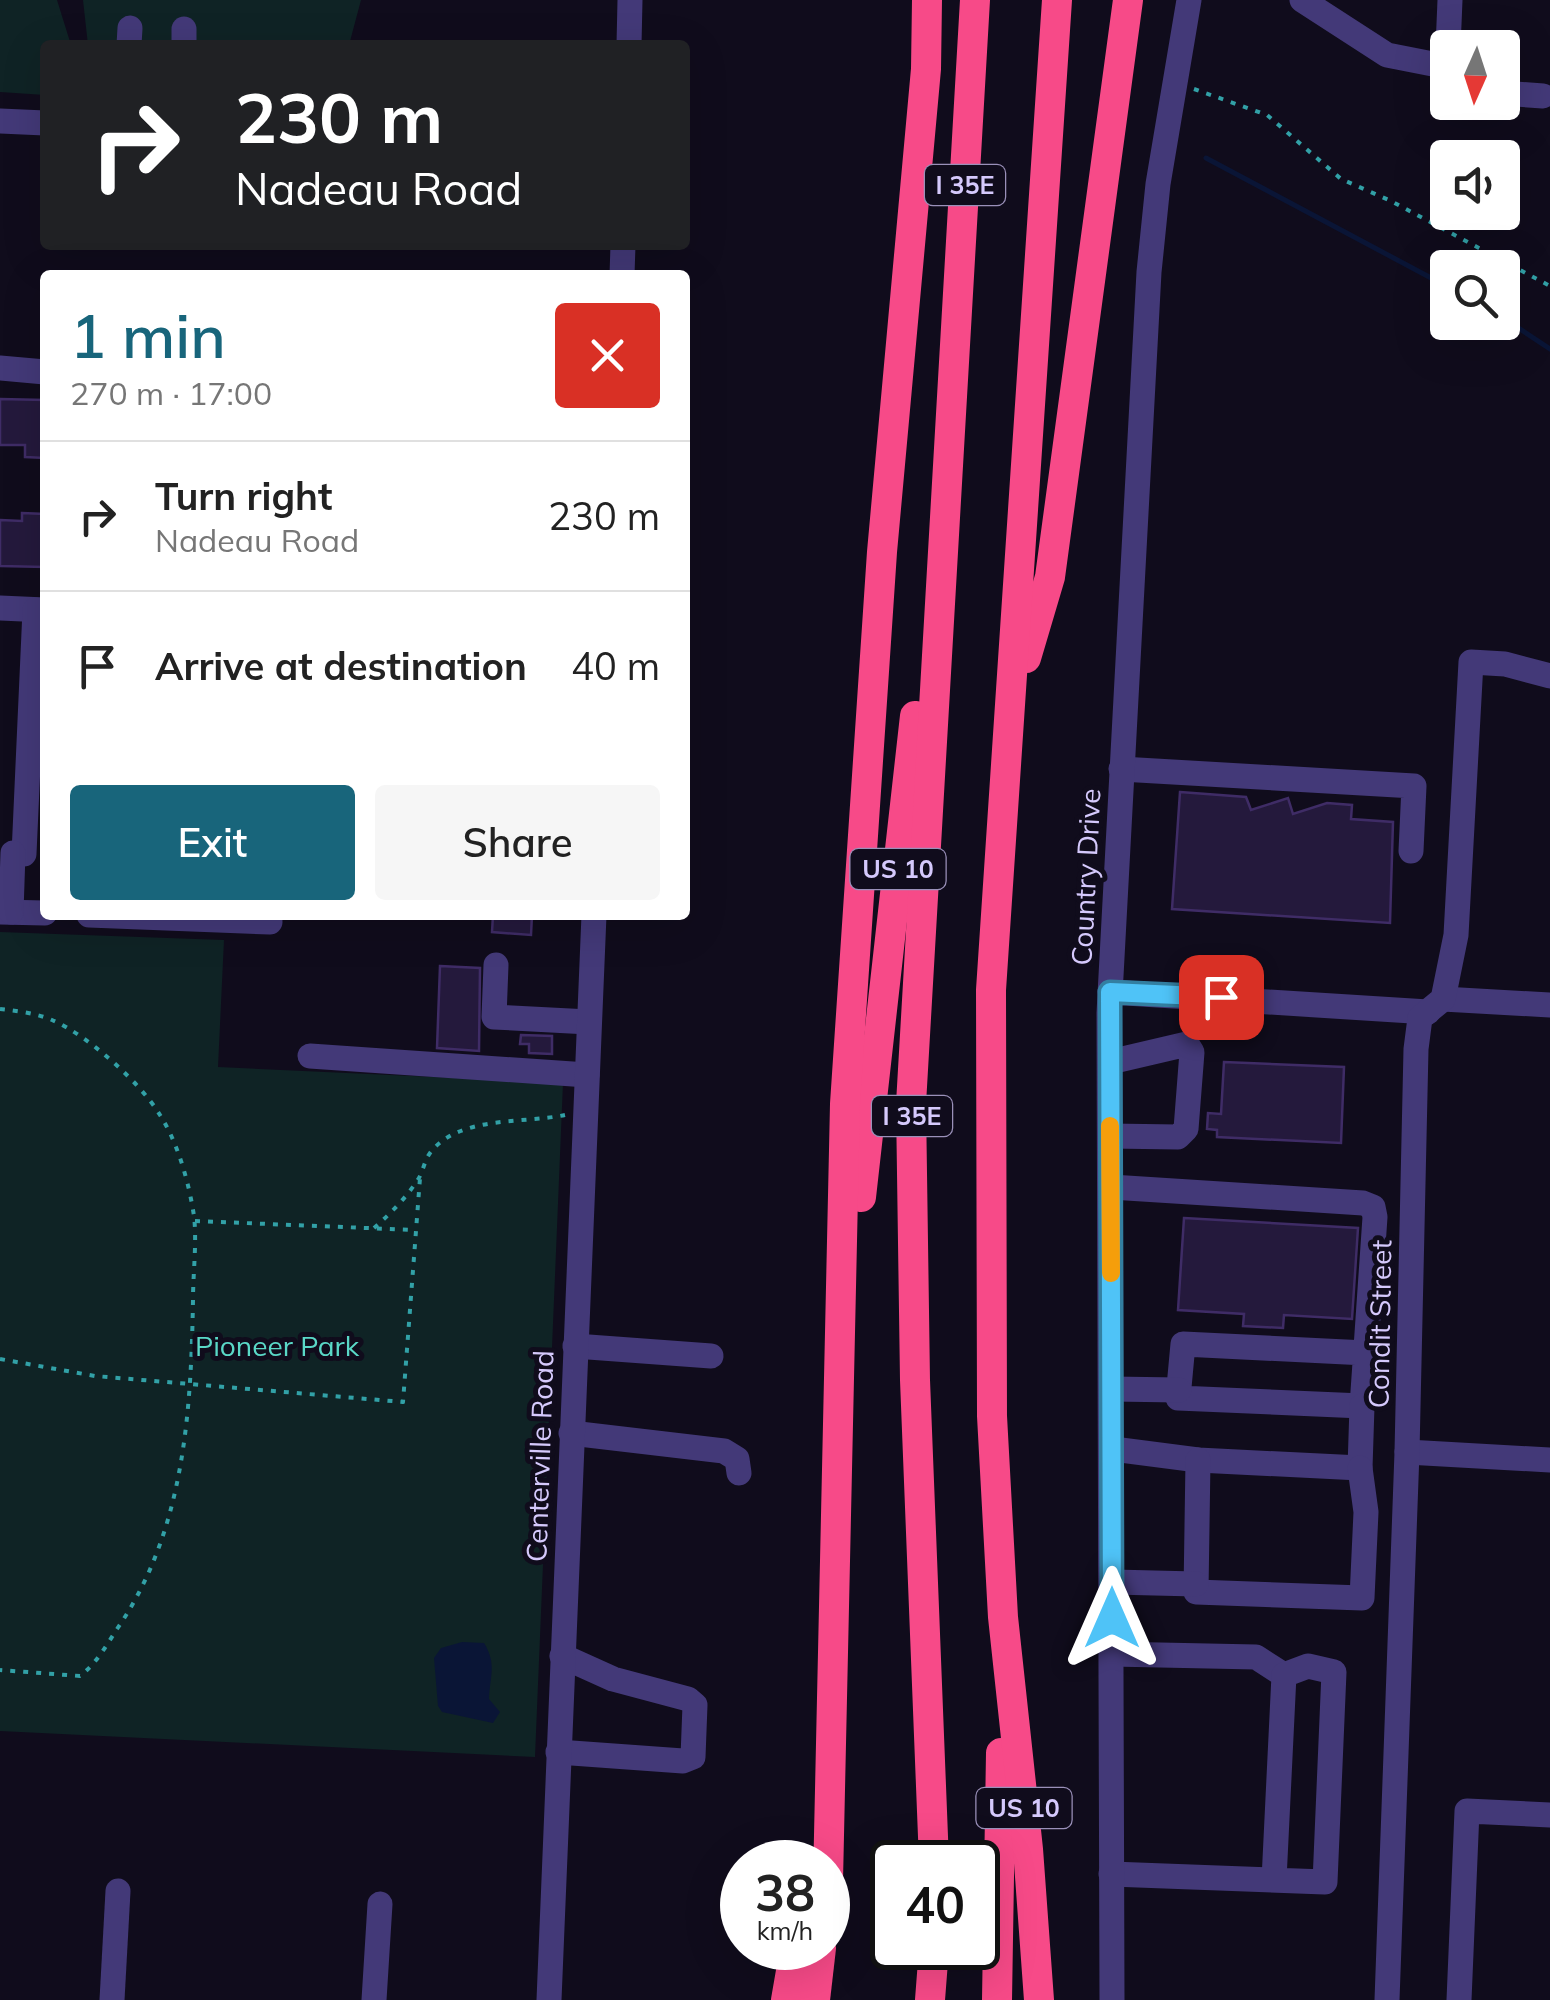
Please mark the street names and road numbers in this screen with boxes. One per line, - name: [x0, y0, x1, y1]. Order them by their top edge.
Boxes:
- road number: I 35E: [925, 165, 1005, 205]
- street label: Country Drive: [1063, 788, 1108, 966]
- road number: US 10: [850, 849, 946, 889]
- road number: I 35E: [872, 1096, 952, 1136]
- street label: Condit Street: [1361, 1239, 1398, 1409]
- street label: Centerville Road: [518, 1350, 561, 1562]
- road number: US 10: [976, 1788, 1072, 1828]

